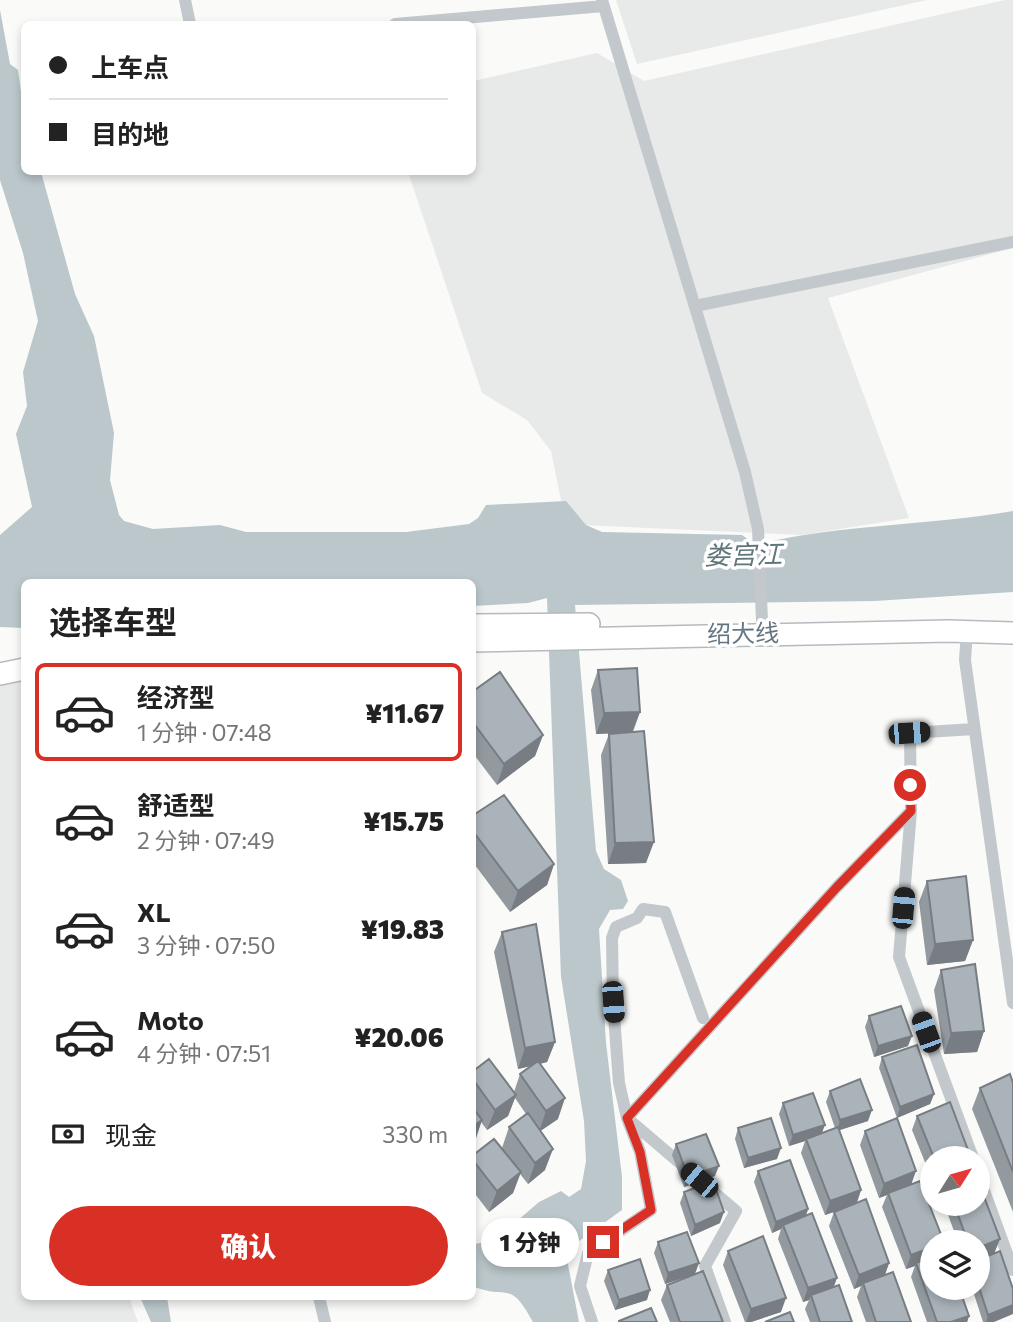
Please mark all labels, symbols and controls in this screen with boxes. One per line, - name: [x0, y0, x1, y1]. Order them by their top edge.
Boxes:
- text: 上车点: [91, 51, 169, 82]
- text: 目的地: [91, 118, 169, 149]
- water label: 娄宫江: [704, 537, 785, 570]
- text: 选择车型: [49, 601, 177, 641]
- street label: 绍大线: [707, 617, 779, 648]
- icon: car: [53, 681, 116, 744]
- text: 经济型: [137, 681, 215, 712]
- text: ¥11.67: [365, 697, 444, 728]
- text: 1 分钟 · 07:48: [137, 718, 272, 746]
- car: [888, 721, 931, 745]
- route start: [894, 769, 926, 801]
- icon: car: [53, 789, 116, 852]
- text: 舒适型: [137, 789, 215, 820]
- text: ¥15.75: [363, 805, 444, 836]
- text: 2 分钟 · 07:49: [137, 826, 275, 854]
- car: [891, 886, 916, 930]
- text: XL: [137, 896, 171, 927]
- icon: car: [53, 897, 116, 960]
- text: ¥19.83: [361, 913, 444, 944]
- text: 3 分钟 · 07:50: [137, 931, 275, 959]
- car: [602, 980, 625, 1024]
- text: Moto: [137, 1004, 204, 1035]
- icon: car: [53, 1005, 116, 1068]
- car: [909, 1009, 944, 1055]
- text: ¥20.06: [354, 1021, 444, 1052]
- text: 4 分钟 · 07:51: [137, 1039, 271, 1067]
- icon: cash: [49, 1115, 87, 1153]
- text: 现金: [105, 1119, 157, 1150]
- text: 330 m: [382, 1120, 448, 1148]
- north arrow: [920, 1146, 990, 1216]
- map controls: [920, 1146, 990, 1300]
- car: [677, 1158, 722, 1202]
- button: 确认: [49, 1206, 448, 1286]
- callout: 1 分钟: [480, 1218, 578, 1266]
- route end: [587, 1226, 619, 1258]
- text: 1 分钟: [499, 1228, 561, 1256]
- button: layers: [920, 1230, 990, 1300]

